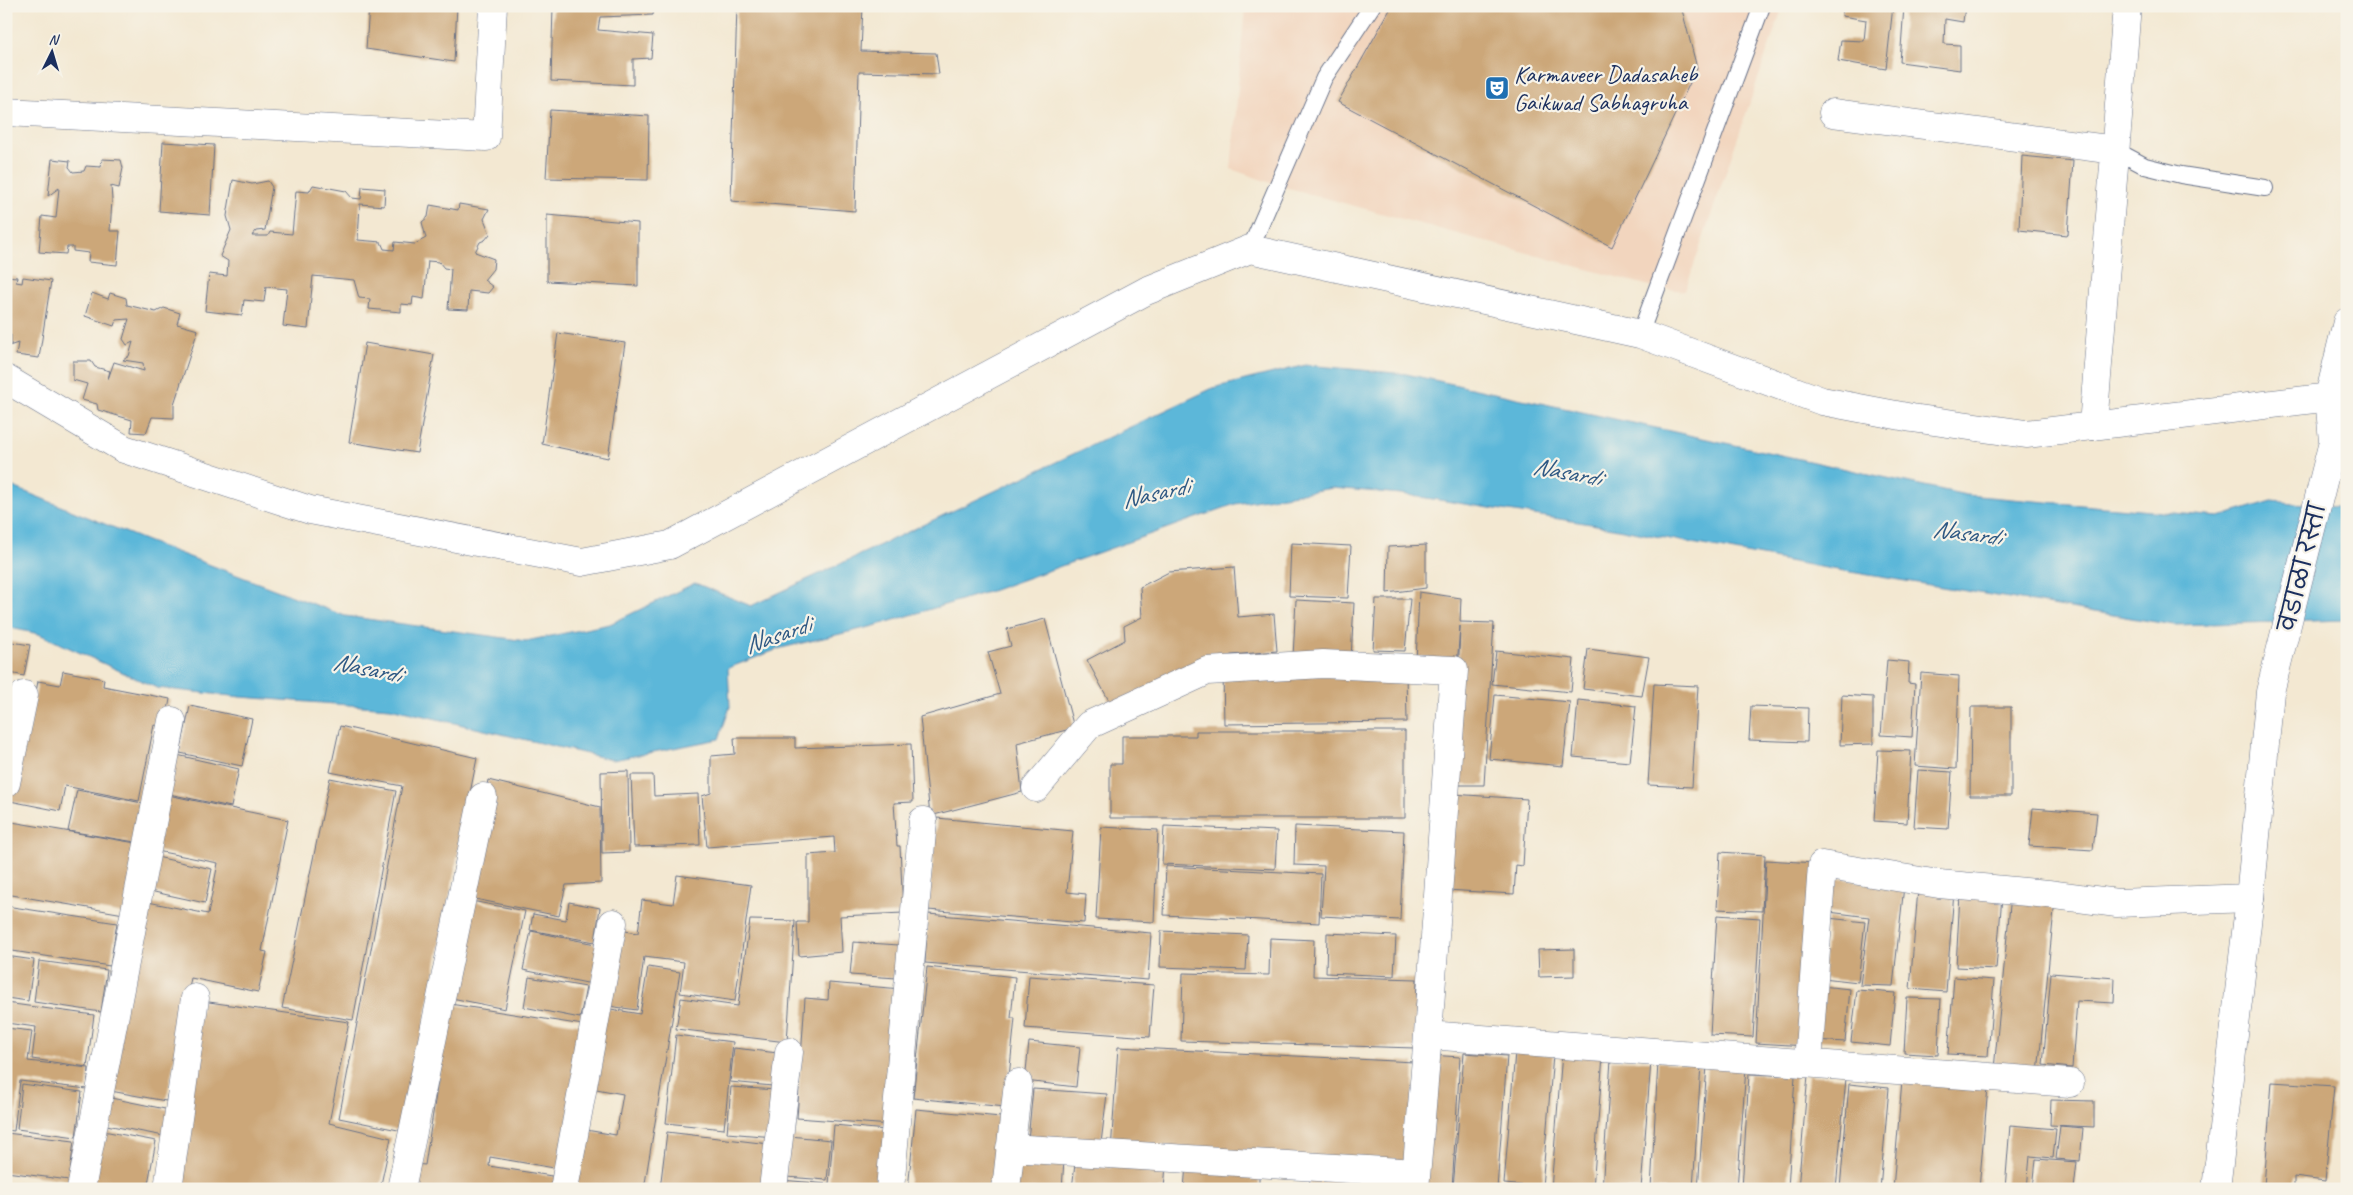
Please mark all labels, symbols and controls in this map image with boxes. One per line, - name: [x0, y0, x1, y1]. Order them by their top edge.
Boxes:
- north arrow: [28, 28, 78, 78]
- text: N: [48, 31, 60, 49]
- place label: Karmaveer Dadasaheb Gaikwad Sabhagruha: [1514, 59, 1699, 117]
- theatre icon: Karmaveer Dadasaheb Gaikwad Sabhagruha: [1484, 75, 1510, 101]
- water label: Nasardi: [1530, 450, 1609, 495]
- water label: Nasardi: [1119, 469, 1198, 516]
- street label: वडाळा रस्ता: [2271, 498, 2333, 636]
- water label: Nasardi: [1931, 512, 2009, 554]
- water label: Nasardi: [740, 607, 821, 661]
- water label: Nasardi: [330, 645, 410, 692]

